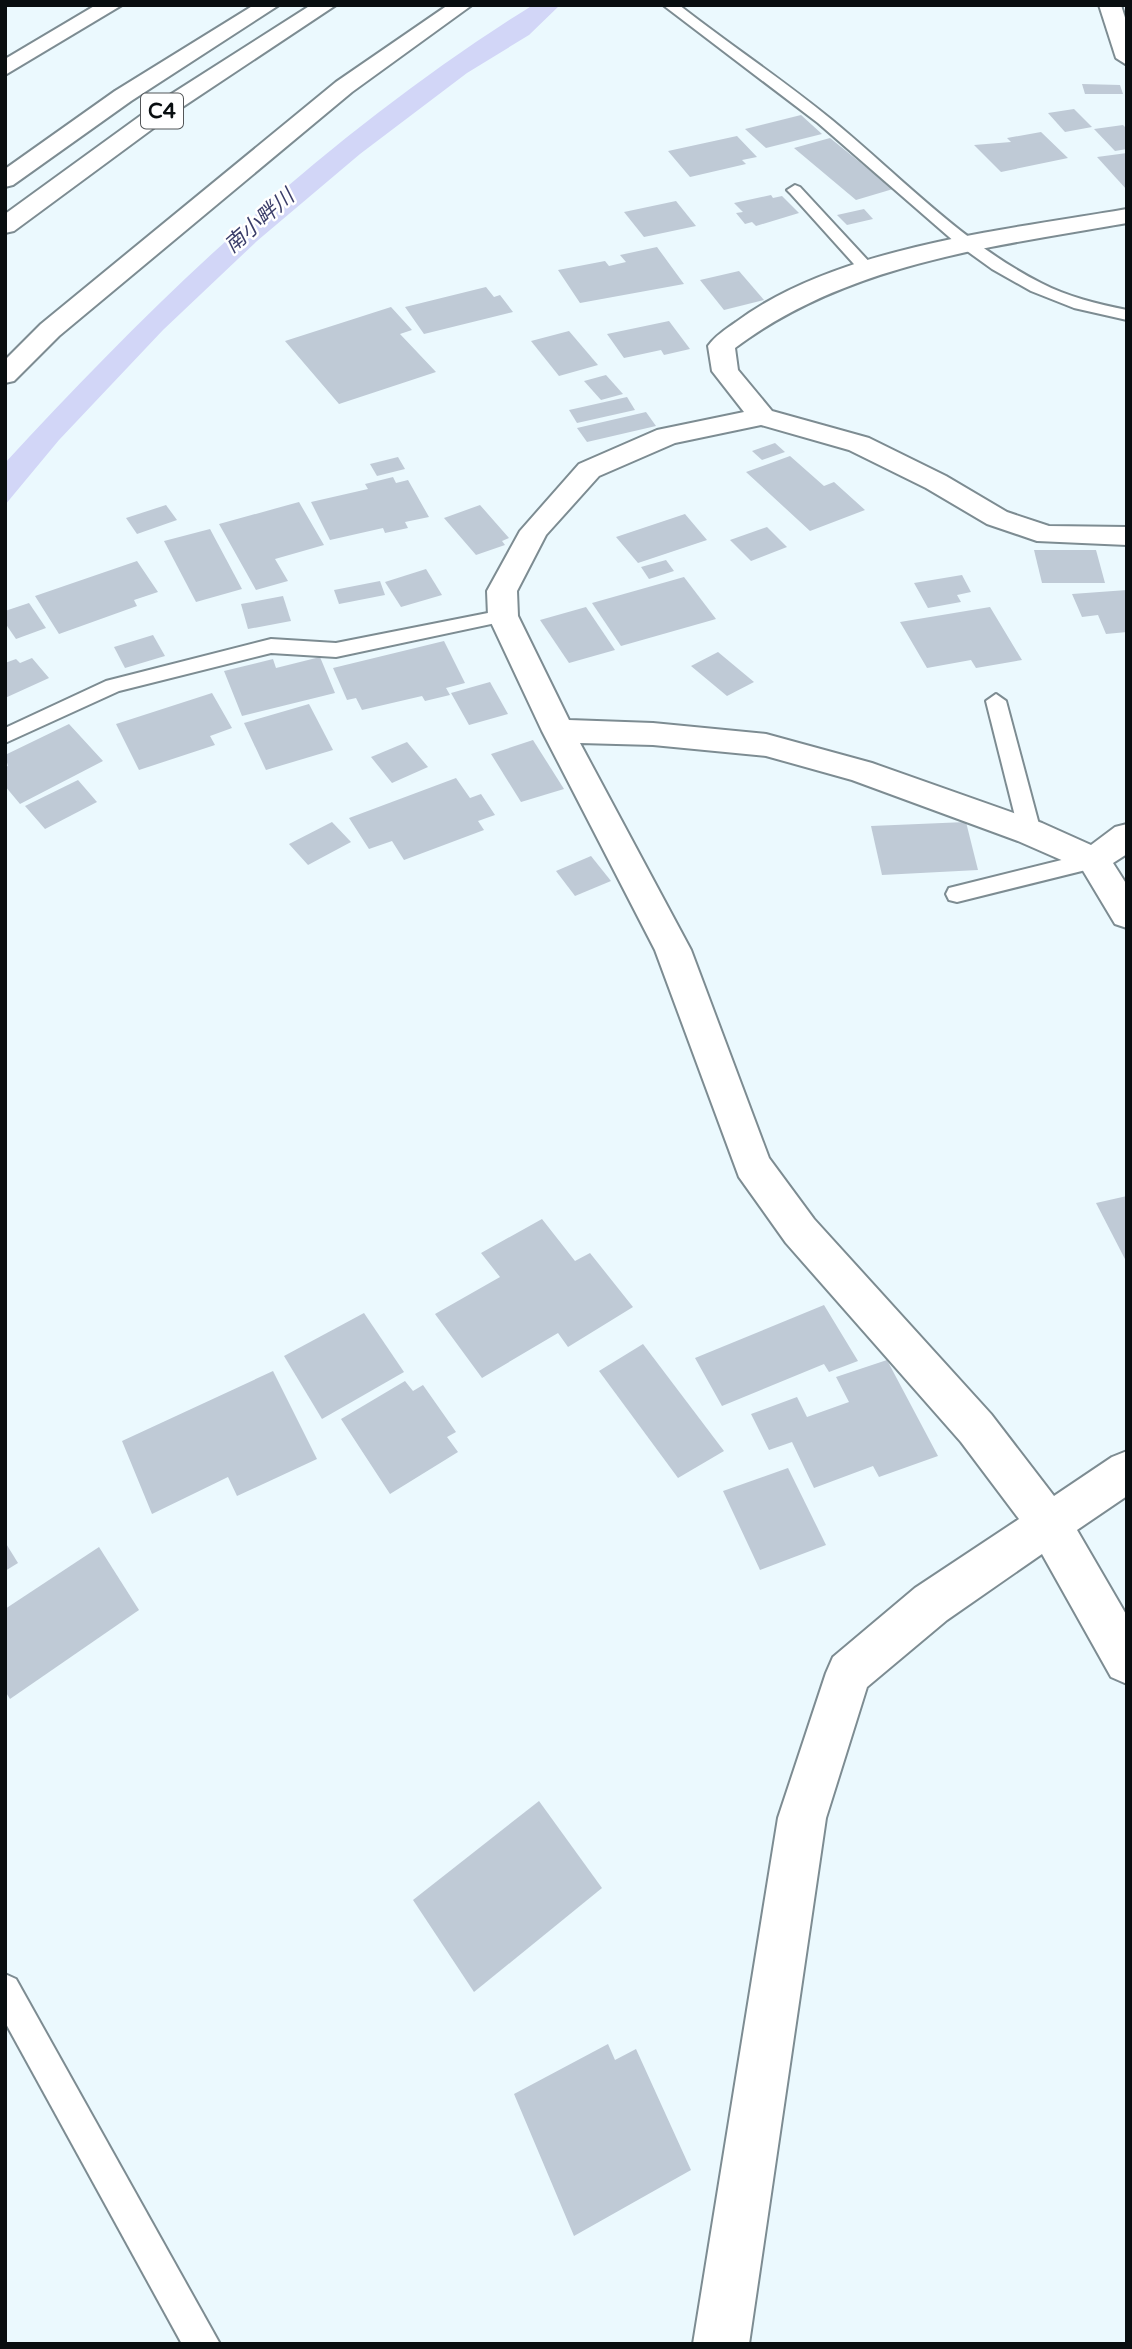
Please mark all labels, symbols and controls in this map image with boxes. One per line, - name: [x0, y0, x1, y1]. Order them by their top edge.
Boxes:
- road number: C4: [141, 94, 183, 128]
- water label: 南小畔川: [219, 183, 301, 258]

